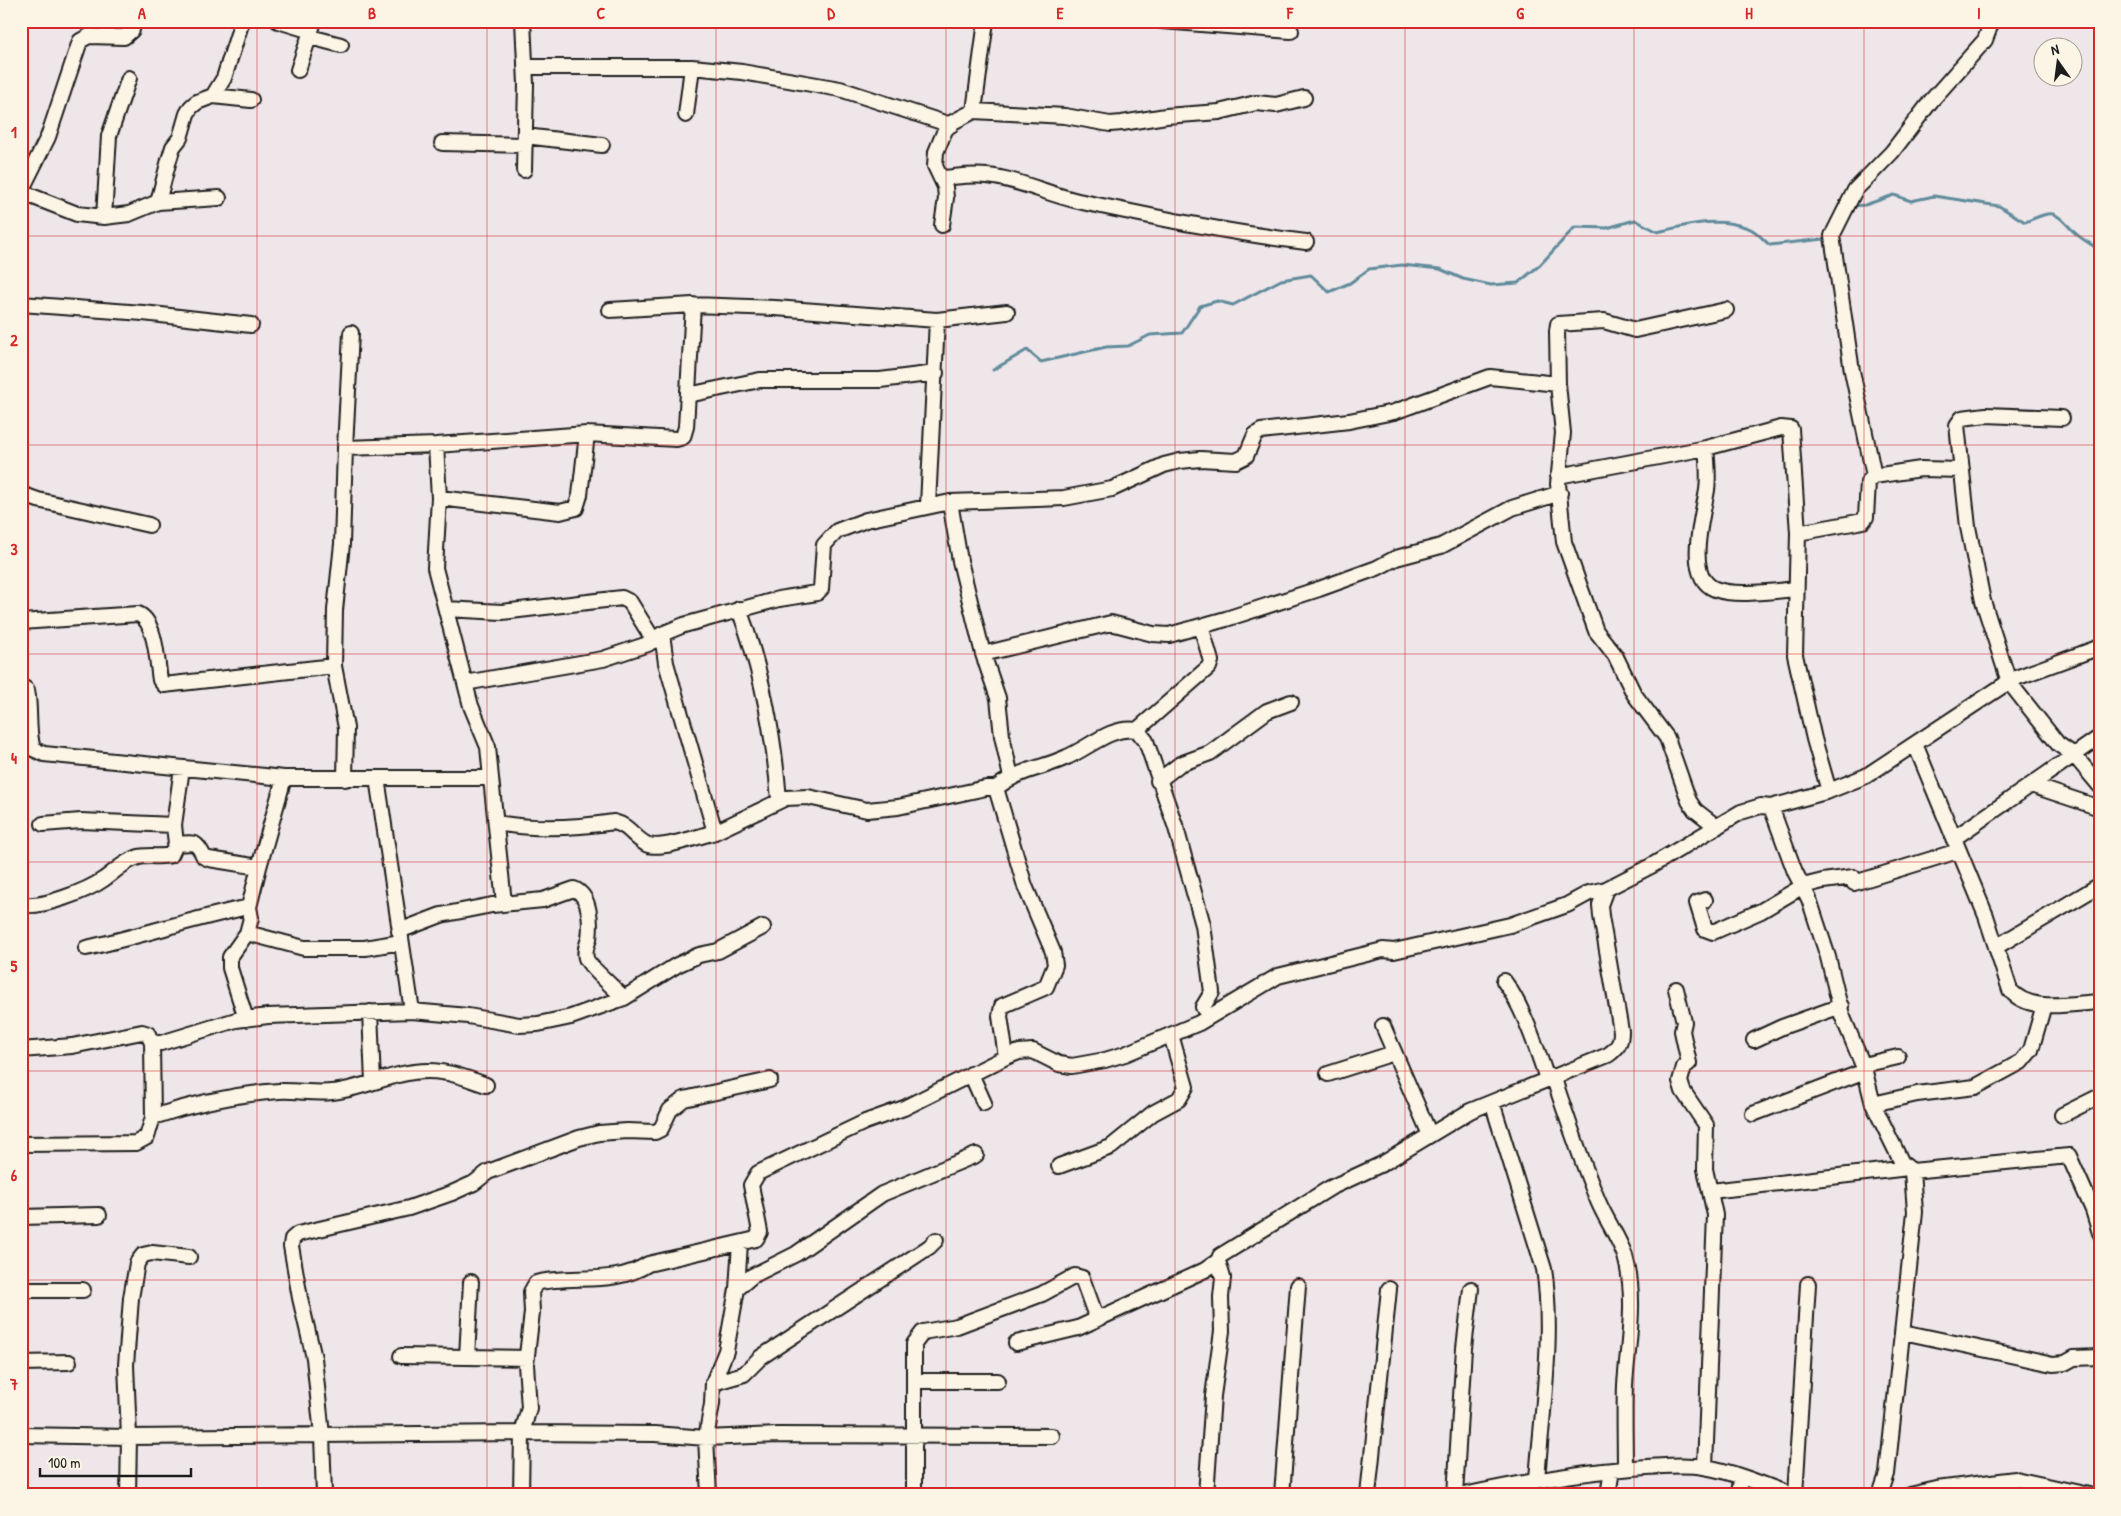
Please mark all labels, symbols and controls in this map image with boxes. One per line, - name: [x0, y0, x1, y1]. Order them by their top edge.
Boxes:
- text: A: [138, 2, 146, 24]
- text: B: [368, 2, 376, 24]
- text: C: [597, 2, 606, 24]
- text: D: [827, 2, 835, 24]
- text: E: [1056, 2, 1064, 24]
- text: F: [1286, 2, 1294, 24]
- text: G: [1516, 2, 1524, 24]
- text: H: [1745, 2, 1753, 24]
- text: I: [1977, 2, 1981, 24]
- north arrow: [2034, 38, 2084, 88]
- text: N: [2049, 39, 2061, 59]
- text: 1: [11, 121, 17, 143]
- text: 2: [10, 329, 18, 351]
- text: 3: [10, 538, 18, 560]
- text: 4: [11, 747, 17, 769]
- text: 5: [11, 955, 18, 977]
- text: 6: [11, 1164, 18, 1186]
- text: 7: [9, 1373, 18, 1395]
- scale bar: [40, 1446, 191, 1478]
- text: 100 m: [48, 1452, 81, 1473]

